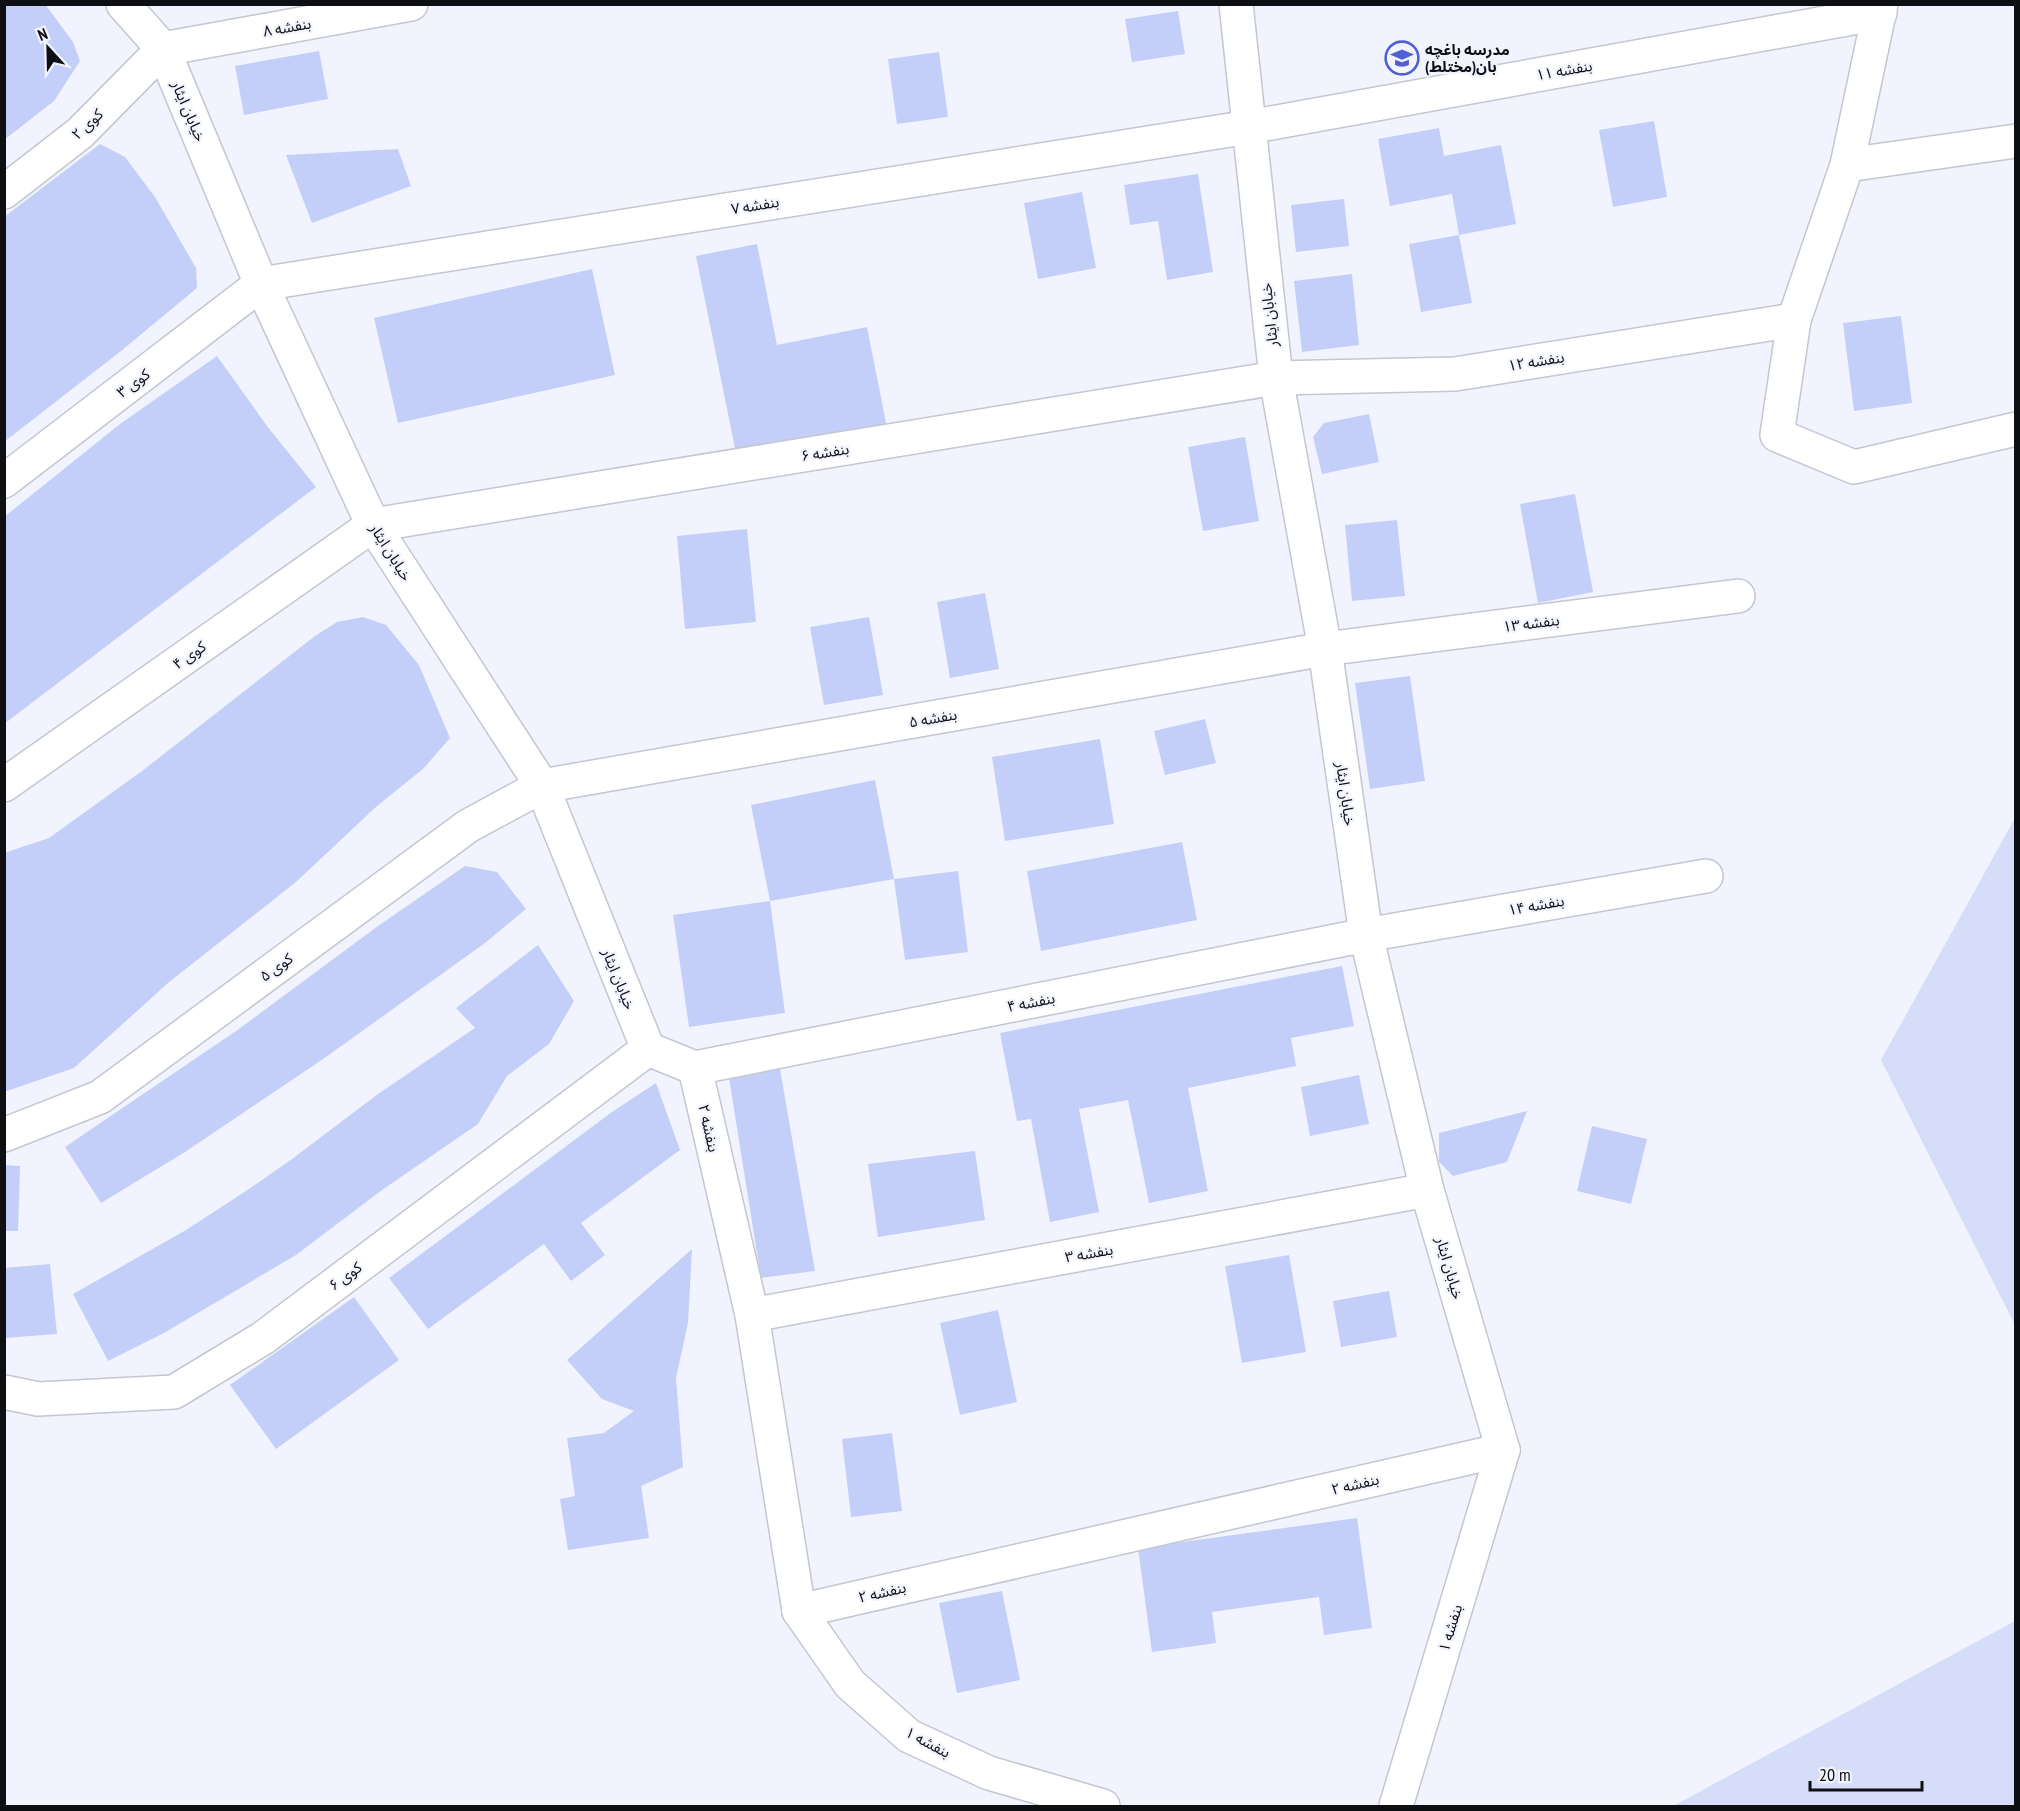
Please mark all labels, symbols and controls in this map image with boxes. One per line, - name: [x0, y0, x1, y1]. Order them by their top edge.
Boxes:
- street label: بنفشه ۸: [262, 13, 312, 41]
- north arrow: [18, 18, 78, 78]
- text: N: [35, 23, 50, 45]
- school or university icon: مدرسه باغچه بان(مختلط): [1384, 40, 1420, 76]
- place label: مدرسه باغچه بان(مختلط): [1425, 40, 1510, 76]
- street label: بنفشه ۱۱: [1534, 56, 1594, 84]
- street label: خیابان ایثار: [167, 77, 210, 144]
- street label: کوی ۲: [67, 104, 107, 143]
- street label: بنفشه ۷: [730, 192, 780, 218]
- street label: خیابان ایثار: [1256, 282, 1282, 349]
- street label: بنفشه ۱۲: [1506, 347, 1566, 375]
- street label: کوی ۳: [113, 364, 154, 402]
- street label: بنفشه ۶: [800, 439, 850, 465]
- street label: خیابان ایثار: [365, 519, 416, 584]
- street label: بنفشه ۱۳: [1502, 610, 1560, 636]
- street label: کوی ۴: [169, 636, 210, 673]
- street label: بنفشه ۵: [908, 704, 958, 732]
- street label: خیابان ایثار: [1332, 760, 1360, 827]
- street label: بنفشه ۱۴: [1506, 891, 1566, 919]
- street label: خیابان ایثار: [598, 945, 640, 1012]
- street label: کوی ۵: [256, 948, 297, 985]
- street label: بنفشه ۴: [1005, 988, 1057, 1016]
- street label: بنفشه ۲: [694, 1102, 724, 1154]
- street label: خیابان ایثار: [1432, 1234, 1468, 1302]
- street label: بنفشه ۳: [1064, 1239, 1114, 1267]
- street label: کوی ۶: [325, 1257, 366, 1295]
- street label: بنفشه ۲: [1329, 1469, 1381, 1499]
- street label: بنفشه ۲: [856, 1577, 908, 1607]
- street label: بنفشه ۱: [1434, 1602, 1466, 1654]
- street label: بنفشه ۱: [902, 1722, 954, 1762]
- scale bar: [1810, 1754, 1922, 1792]
- text: 20 m: [1819, 1763, 1851, 1786]

